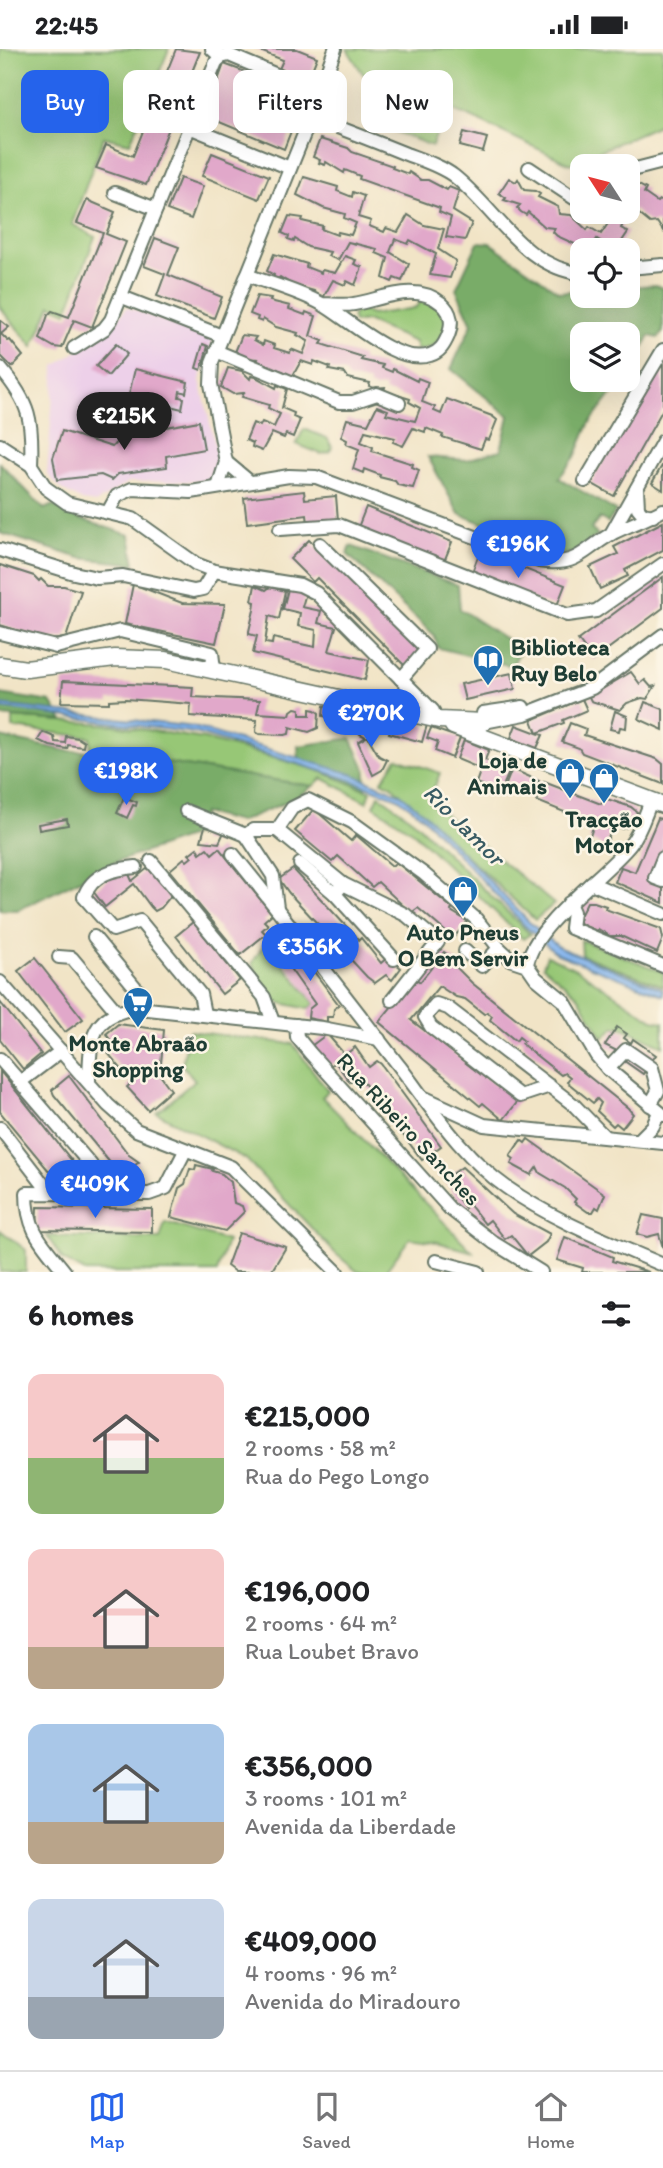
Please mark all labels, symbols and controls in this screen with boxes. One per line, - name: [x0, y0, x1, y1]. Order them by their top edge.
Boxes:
- text: 22:45: [35, 9, 98, 41]
- chip: Buy: [21, 70, 109, 133]
- chip: Rent: [123, 70, 219, 133]
- chip: Filters: [233, 70, 347, 133]
- chip: New: [361, 70, 453, 133]
- north arrow: [570, 154, 640, 224]
- map controls: [570, 154, 640, 392]
- button: locate: [570, 238, 640, 308]
- button: layers: [570, 322, 640, 392]
- pin: €215K: [75, 393, 173, 452]
- text: €215K: [93, 401, 155, 429]
- pin: €196K: [469, 521, 567, 580]
- text: €196K: [487, 529, 549, 557]
- place label: Biblioteca Ruy Belo: [511, 633, 610, 687]
- library icon: Biblioteca Ruy Belo: [471, 643, 505, 687]
- pin: €270K: [322, 689, 420, 749]
- text: €270K: [338, 698, 404, 726]
- place label: Loja de Animais: [466, 746, 547, 800]
- pin: €198K: [77, 747, 175, 807]
- text: €198K: [94, 756, 158, 784]
- shop icon: Loja de Animais: [553, 756, 587, 800]
- shop icon: Tracção Motor: [587, 761, 621, 805]
- water label: Rio Jamor: [418, 778, 513, 873]
- place label: Tracção Motor: [564, 805, 643, 859]
- shop icon: Auto Pneus O Bem Servir: [446, 874, 480, 918]
- place label: Auto Pneus O Bem Servir: [398, 918, 529, 972]
- pin: €356K: [261, 923, 359, 983]
- text: €356K: [278, 932, 342, 960]
- supermarket icon: Monte Abraão Shopping: [121, 985, 155, 1029]
- place label: Monte Abraão Shopping: [68, 1029, 208, 1083]
- street label: Rua Ribeiro Sanches: [331, 1047, 487, 1211]
- pin: €409K: [46, 1161, 144, 1220]
- text: €409K: [61, 1169, 129, 1197]
- icon: filters: [597, 1295, 635, 1333]
- text: 6 homes: [28, 1296, 134, 1333]
- text: €215,000: [245, 1397, 370, 1434]
- icon: home: [84, 1402, 168, 1486]
- text: 2 rooms · 58 m²: [245, 1434, 396, 1462]
- text: Rua do Pego Longo: [245, 1462, 430, 1490]
- text: €196,000: [245, 1572, 370, 1609]
- icon: home: [84, 1577, 168, 1661]
- text: 2 rooms · 64 m²: [245, 1609, 397, 1637]
- text: Rua Loubet Bravo: [245, 1637, 419, 1665]
- text: €356,000: [245, 1747, 373, 1784]
- icon: home: [84, 1752, 168, 1836]
- text: 3 rooms · 101 m²: [245, 1784, 407, 1812]
- text: Avenida da Liberdade: [245, 1812, 456, 1840]
- text: €409,000: [245, 1922, 377, 1959]
- icon: home: [84, 1927, 168, 2011]
- text: 4 rooms · 96 m²: [245, 1959, 397, 1987]
- text: Avenida do Miradouro: [245, 1987, 461, 2015]
- tab: Map: [88, 2088, 126, 2153]
- tab: Saved: [302, 2088, 351, 2153]
- tab: Home: [527, 2088, 575, 2153]

